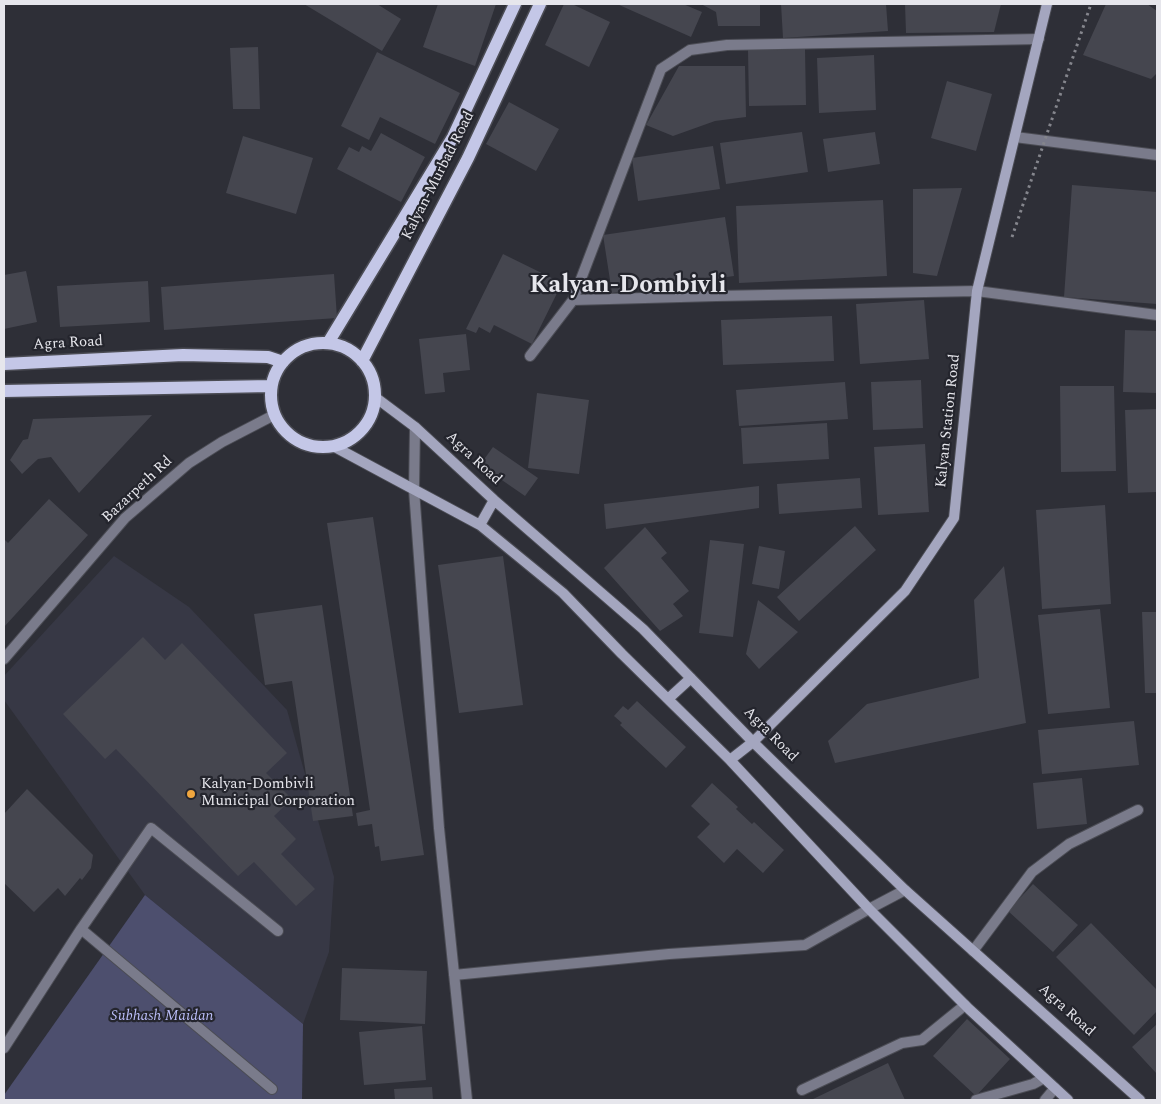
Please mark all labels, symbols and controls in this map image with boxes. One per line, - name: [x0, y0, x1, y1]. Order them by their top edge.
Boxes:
- street label: Kalyan-Murbad Road: [399, 109, 479, 243]
- district label: Kalyan-Dombivli: [530, 272, 726, 302]
- street label: Agra Road: [33, 333, 103, 355]
- street label: Kalyan Station Road: [933, 353, 965, 489]
- street label: Agra Road: [441, 429, 505, 489]
- street label: Bazarpeth Rd: [99, 453, 177, 527]
- street label: Agra Road: [739, 704, 801, 766]
- place label: Kalyan-Dombivli Municipal Corporation: [201, 776, 355, 811]
- marker: Kalyan-Dombivli Municipal Corporation: [185, 788, 197, 800]
- street label: Agra Road: [1034, 981, 1098, 1041]
- park label: Subhash Maidan: [111, 1008, 213, 1026]

